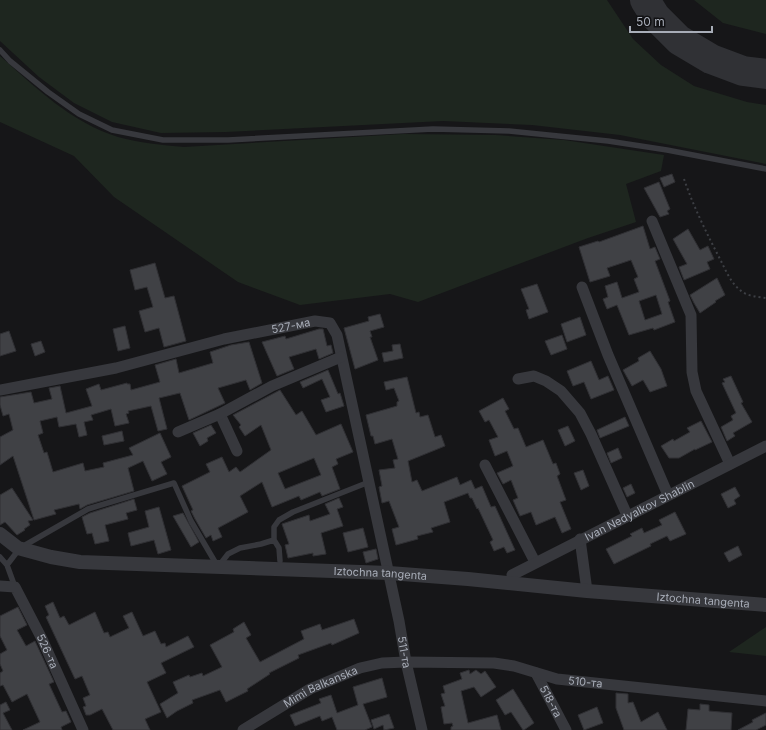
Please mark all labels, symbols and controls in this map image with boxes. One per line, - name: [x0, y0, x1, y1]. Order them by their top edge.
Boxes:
- scale bar: [630, 8, 712, 34]
- text: 50 m: [636, 14, 665, 29]
- street label: 527-ма: [270, 315, 311, 336]
- street label: Ivan Nedyalkov Shablin: [582, 477, 697, 544]
- street label: Iztochna tangenta: [333, 564, 428, 583]
- street label: Iztochna tangenta: [656, 589, 750, 611]
- street label: 526-та: [34, 631, 61, 671]
- street label: 511-та: [395, 635, 414, 670]
- street label: Mimi Balkanska: [281, 663, 360, 711]
- street label: 510-та: [567, 673, 603, 691]
- street label: 518-та: [537, 683, 565, 720]

